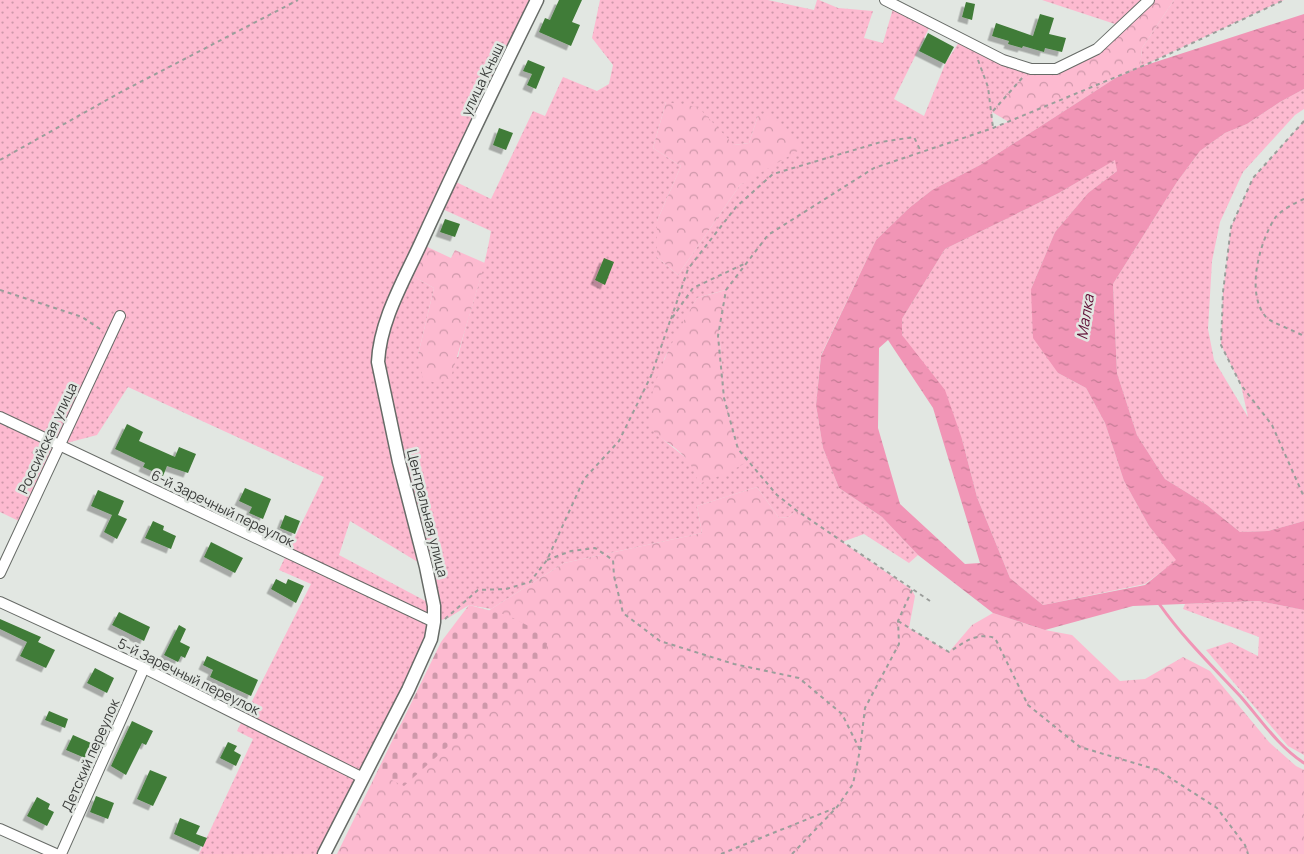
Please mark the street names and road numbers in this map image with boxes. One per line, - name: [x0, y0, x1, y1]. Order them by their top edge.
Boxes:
- street label: улица Кныш: [456, 39, 508, 119]
- street label: Российская улица: [13, 379, 81, 497]
- street label: Центральная улица: [403, 447, 453, 579]
- street label: 6-й Заречный переулок: [148, 465, 299, 551]
- street label: 5-й Заречный переулок: [115, 633, 264, 719]
- street label: Детский переулок: [57, 695, 124, 814]

